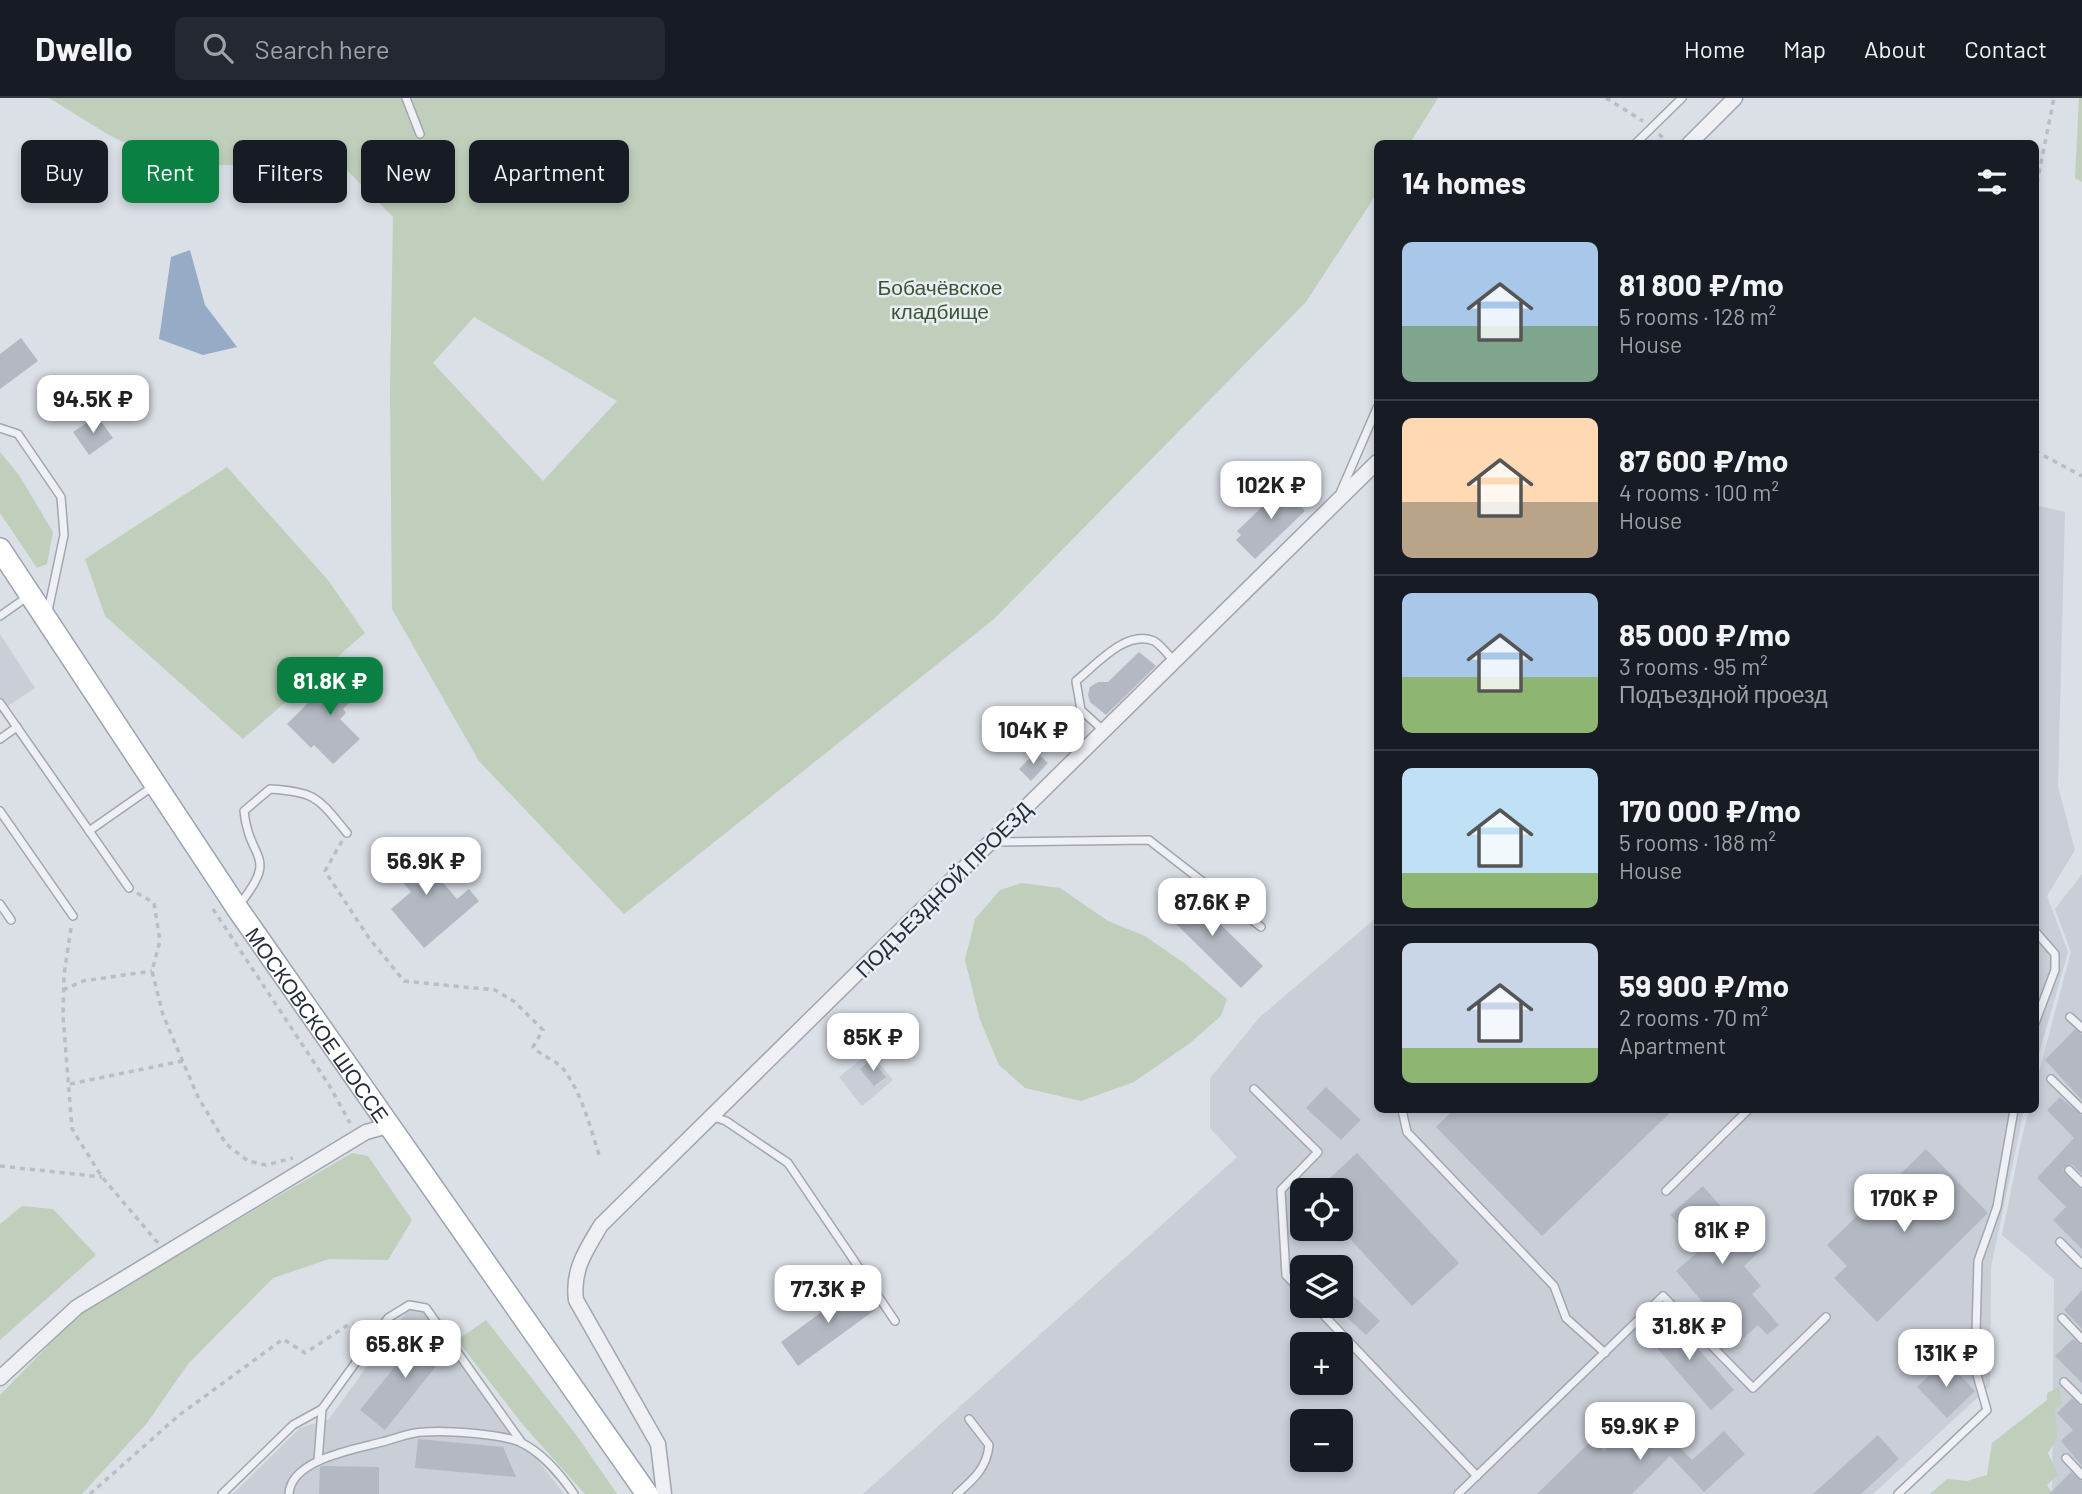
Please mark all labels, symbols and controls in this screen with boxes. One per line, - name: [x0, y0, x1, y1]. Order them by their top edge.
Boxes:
- search box: [175, 17, 665, 80]
- text: Dwello: [35, 28, 133, 68]
- icon: search: [199, 29, 237, 67]
- text: Search here: [255, 33, 390, 64]
- text: Home: [1684, 34, 1745, 63]
- text: Map: [1783, 34, 1826, 63]
- text: About: [1864, 34, 1926, 63]
- text: Contact: [1964, 34, 2047, 63]
- chip: Buy: [21, 140, 108, 203]
- chip: Rent: [122, 140, 219, 203]
- chip: Filters: [233, 140, 347, 203]
- chip: New: [361, 140, 455, 203]
- chip: Apartment: [469, 140, 629, 203]
- icon: filters: [1973, 163, 2011, 201]
- text: 14 homes: [1402, 164, 1526, 200]
- text: 81 800 ₽/mo: [1619, 266, 1784, 302]
- icon: home: [1458, 270, 1542, 354]
- park label: Бобачёвское кладбище: [877, 274, 1003, 323]
- text: 5 rooms · 128 m²: [1619, 302, 1776, 330]
- text: House: [1619, 330, 1682, 358]
- pin: 94.5K ₽: [28, 376, 158, 435]
- text: 94.5K ₽: [53, 384, 133, 412]
- text: 87 600 ₽/mo: [1619, 442, 1788, 478]
- icon: home: [1458, 446, 1542, 530]
- pin: 102K ₽: [1214, 462, 1328, 521]
- text: 102K ₽: [1236, 470, 1306, 498]
- text: 4 rooms · 100 m²: [1619, 478, 1779, 506]
- text: House: [1619, 506, 1682, 534]
- text: 85 000 ₽/mo: [1619, 616, 1791, 652]
- icon: home: [1458, 621, 1542, 705]
- text: 3 rooms · 95 m²: [1619, 652, 1768, 680]
- pin: 81.8K ₽: [265, 658, 395, 717]
- text: 81.8K ₽: [293, 666, 367, 694]
- text: Подъездной проезд: [1619, 680, 1828, 708]
- pin: 104K ₽: [976, 706, 1090, 766]
- text: 104K ₽: [998, 715, 1068, 743]
- text: 170 000 ₽/mo: [1619, 792, 1801, 828]
- street label: ПОДЪЕЗДНОЙ ПРОЕЗД: [850, 796, 1036, 982]
- icon: home: [1458, 796, 1542, 880]
- text: 5 rooms · 188 m²: [1619, 828, 1776, 856]
- pin: 56.9K ₽: [361, 838, 491, 897]
- text: 56.9K ₽: [387, 846, 465, 874]
- text: House: [1619, 856, 1682, 884]
- pin: 87.6K ₽: [1147, 878, 1277, 938]
- text: 87.6K ₽: [1174, 887, 1250, 915]
- street label: МОСКОВСКОЕ ШОССЕ: [241, 922, 395, 1127]
- text: 59 900 ₽/mo: [1619, 967, 1789, 1003]
- icon: home: [1458, 971, 1542, 1055]
- text: 2 rooms · 70 m²: [1619, 1003, 1768, 1031]
- pin: 85K ₽: [824, 1014, 922, 1073]
- text: 85K ₽: [843, 1022, 903, 1050]
- text: Apartment: [1619, 1031, 1726, 1059]
- pin: 170K ₽: [1847, 1174, 1961, 1234]
- map controls: [1290, 1178, 1353, 1472]
- button: locate: [1290, 1178, 1353, 1241]
- text: 170K ₽: [1870, 1183, 1938, 1211]
- pin: 81K ₽: [1673, 1206, 1771, 1266]
- text: 81K ₽: [1694, 1215, 1750, 1243]
- button: layers: [1290, 1255, 1353, 1318]
- pin: 77.3K ₽: [763, 1266, 893, 1325]
- text: 77.3K ₽: [790, 1274, 866, 1302]
- pin: 31.8K ₽: [1624, 1302, 1754, 1362]
- text: 31.8K ₽: [1652, 1311, 1726, 1339]
- pin: 65.8K ₽: [340, 1320, 470, 1380]
- text: 65.8K ₽: [366, 1329, 444, 1357]
- pin: 131K ₽: [1889, 1330, 2003, 1389]
- button: +: [1290, 1332, 1353, 1395]
- text: 131K ₽: [1914, 1338, 1978, 1366]
- pin: 59.9K ₽: [1575, 1402, 1705, 1462]
- button: −: [1290, 1409, 1353, 1472]
- text: 59.9K ₽: [1601, 1411, 1679, 1439]

